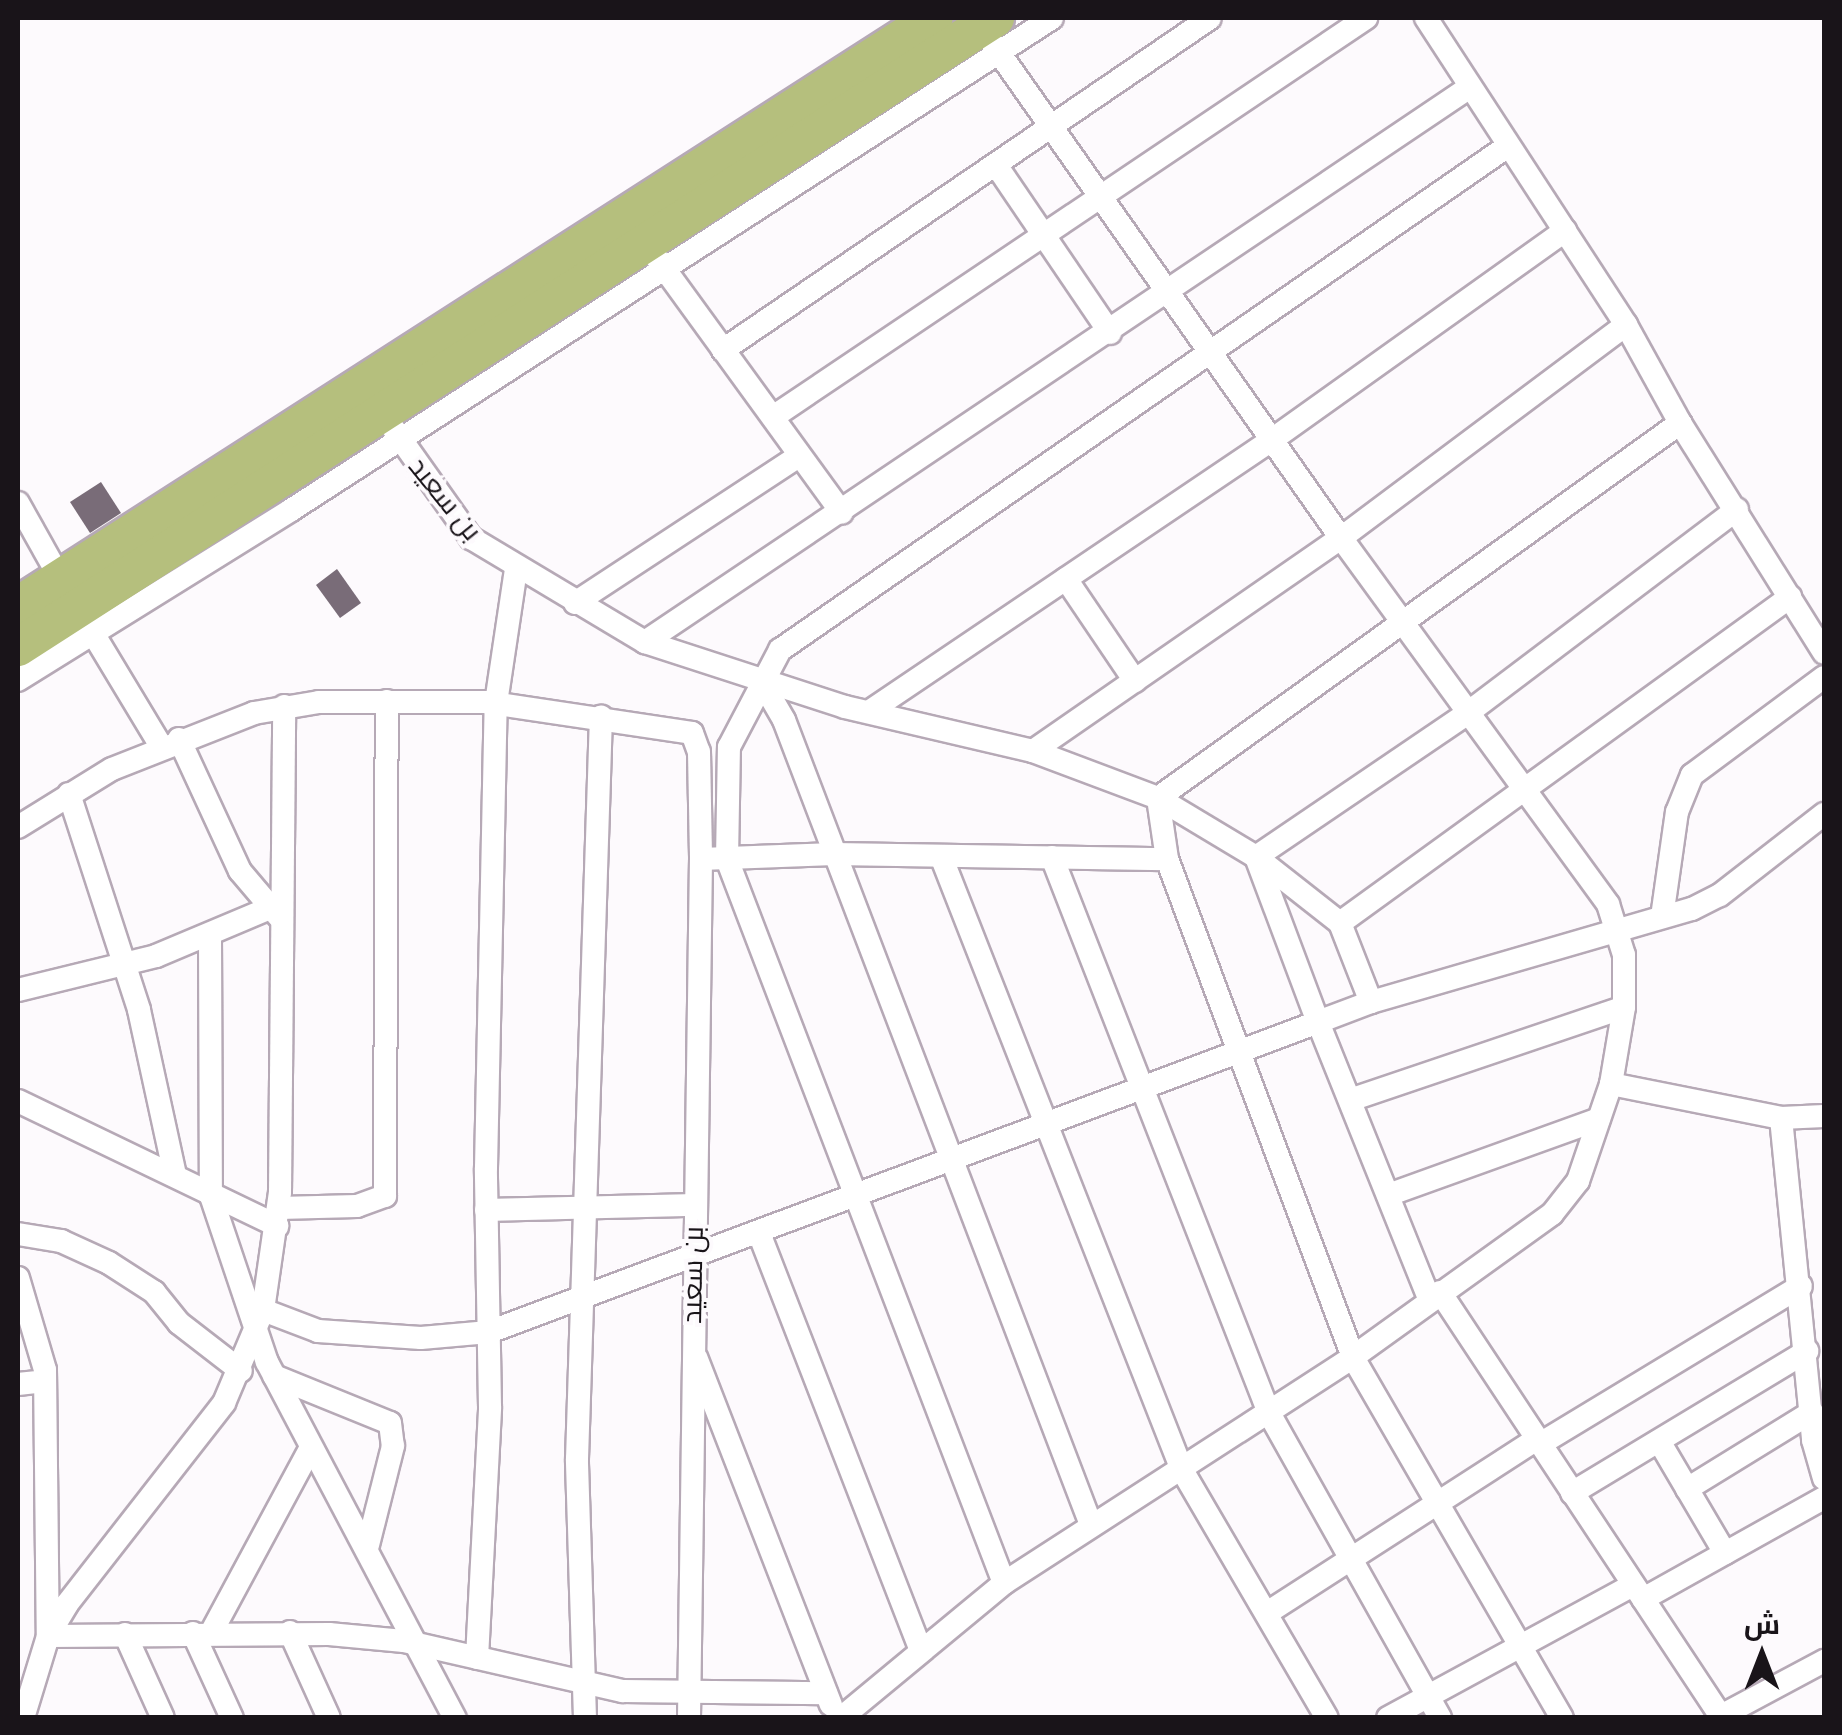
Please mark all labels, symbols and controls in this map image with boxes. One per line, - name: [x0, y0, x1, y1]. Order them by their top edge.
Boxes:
- street label: بن سعيد: [401, 450, 489, 548]
- street label: بن سعيد: [675, 1226, 711, 1324]
- north arrow: [1712, 1605, 1812, 1705]
- text: ش: [1744, 1608, 1780, 1641]

